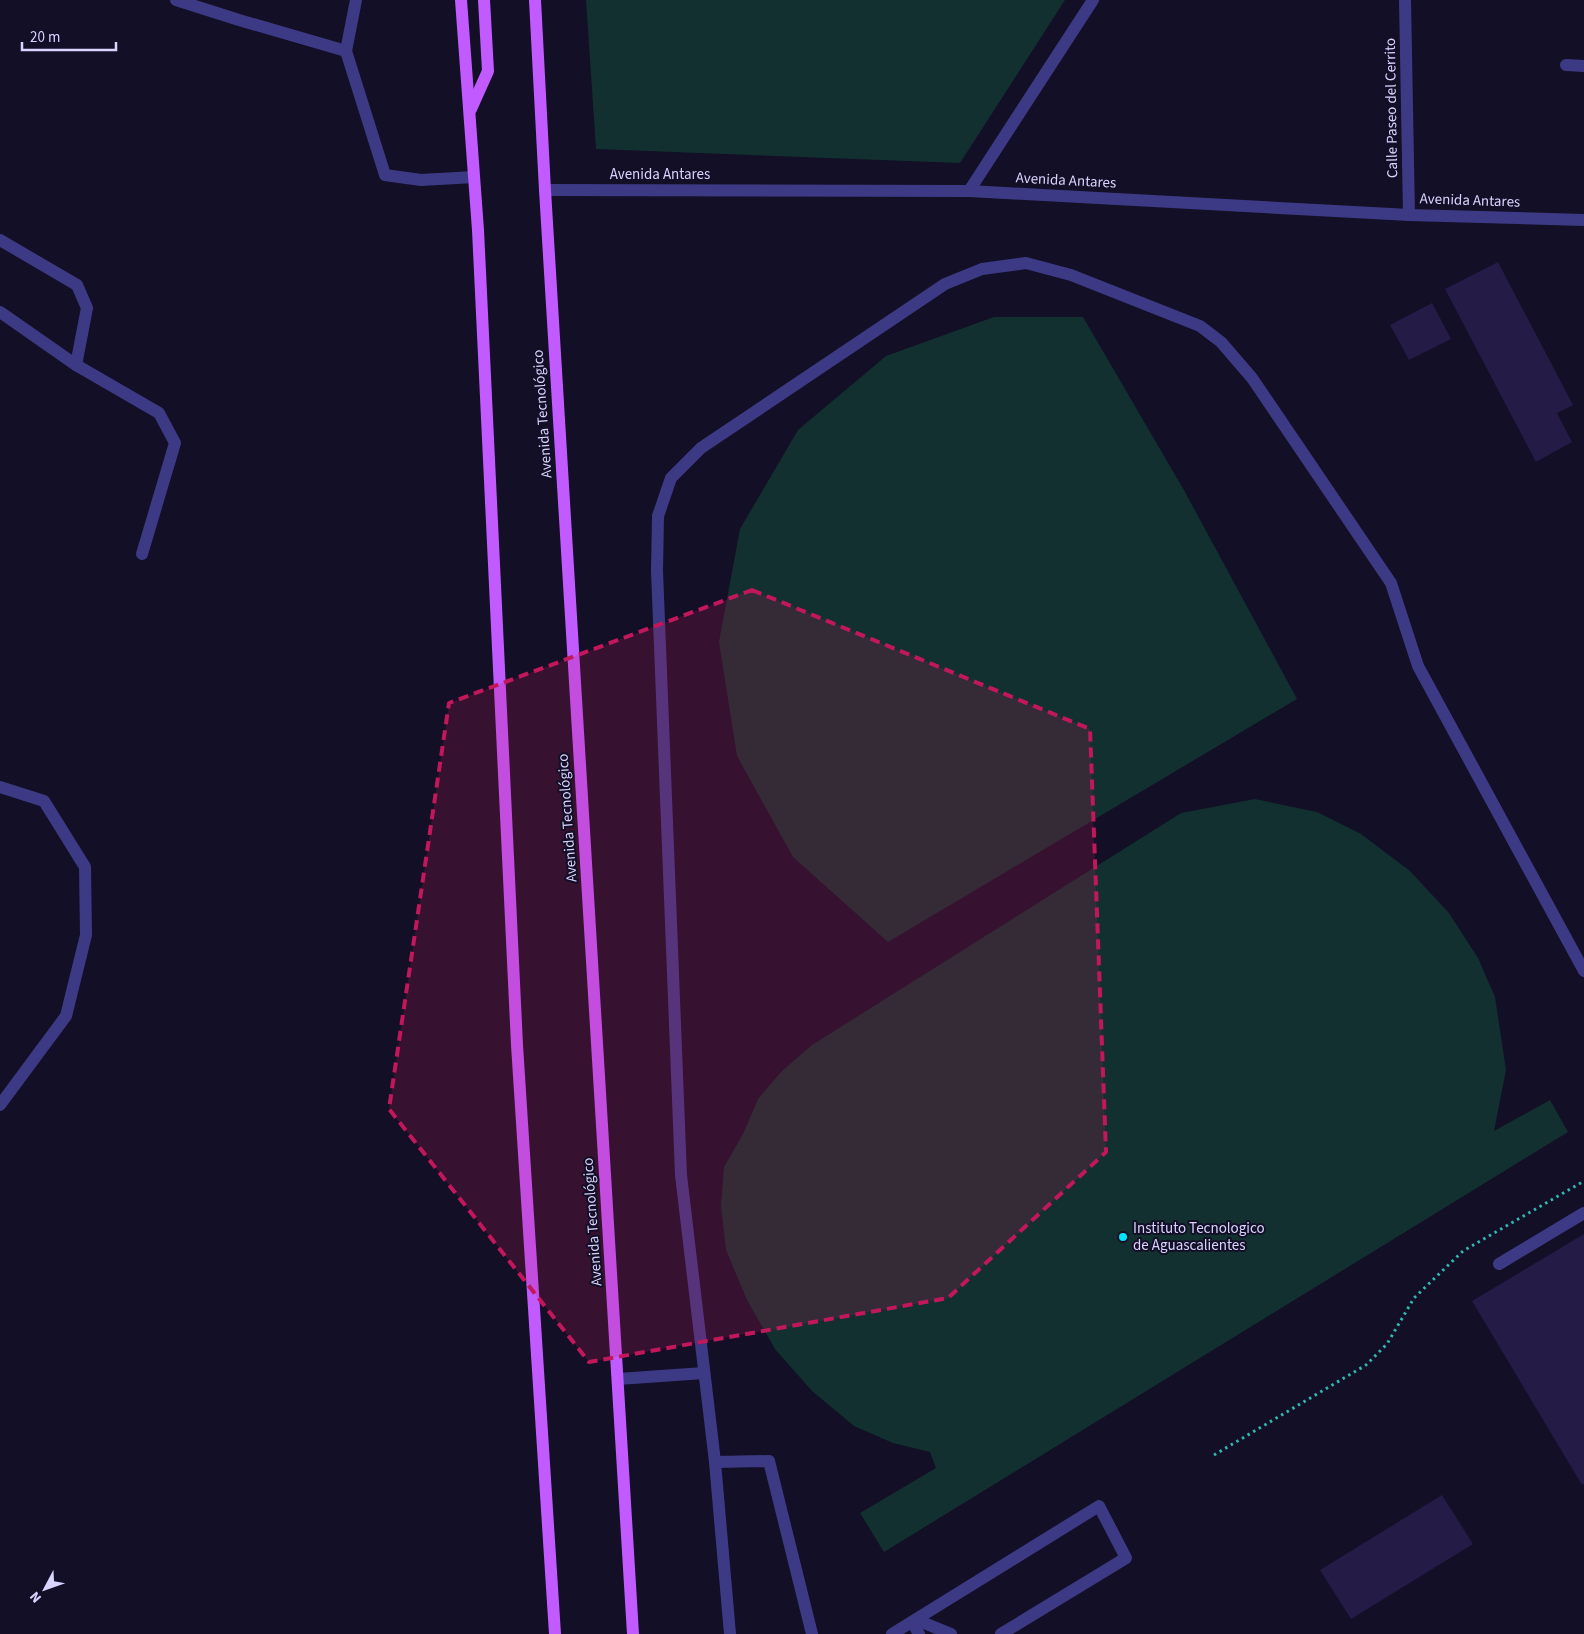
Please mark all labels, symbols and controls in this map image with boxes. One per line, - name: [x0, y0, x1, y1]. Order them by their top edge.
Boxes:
- scale bar: [22, 20, 116, 52]
- text: 20 m: [30, 27, 60, 48]
- street label: Calle Paseo del Cerrito: [1380, 38, 1403, 178]
- street label: Avenida Antares: [610, 164, 710, 185]
- street label: Avenida Antares: [1015, 167, 1117, 194]
- street label: Avenida Antares: [1419, 188, 1521, 213]
- street label: Avenida Tecnológico: [528, 349, 557, 479]
- street label: Avenida Tecnológico: [553, 753, 582, 883]
- street label: Avenida Tecnológico: [578, 1157, 607, 1287]
- place label: Instituto Tecnologico de Aguascalientes: [1133, 1218, 1265, 1256]
- marker: Instituto Tecnologico de Aguascalientes: [1117, 1231, 1129, 1243]
- north arrow: [20, 1564, 70, 1614]
- text: N: [25, 1587, 47, 1607]

